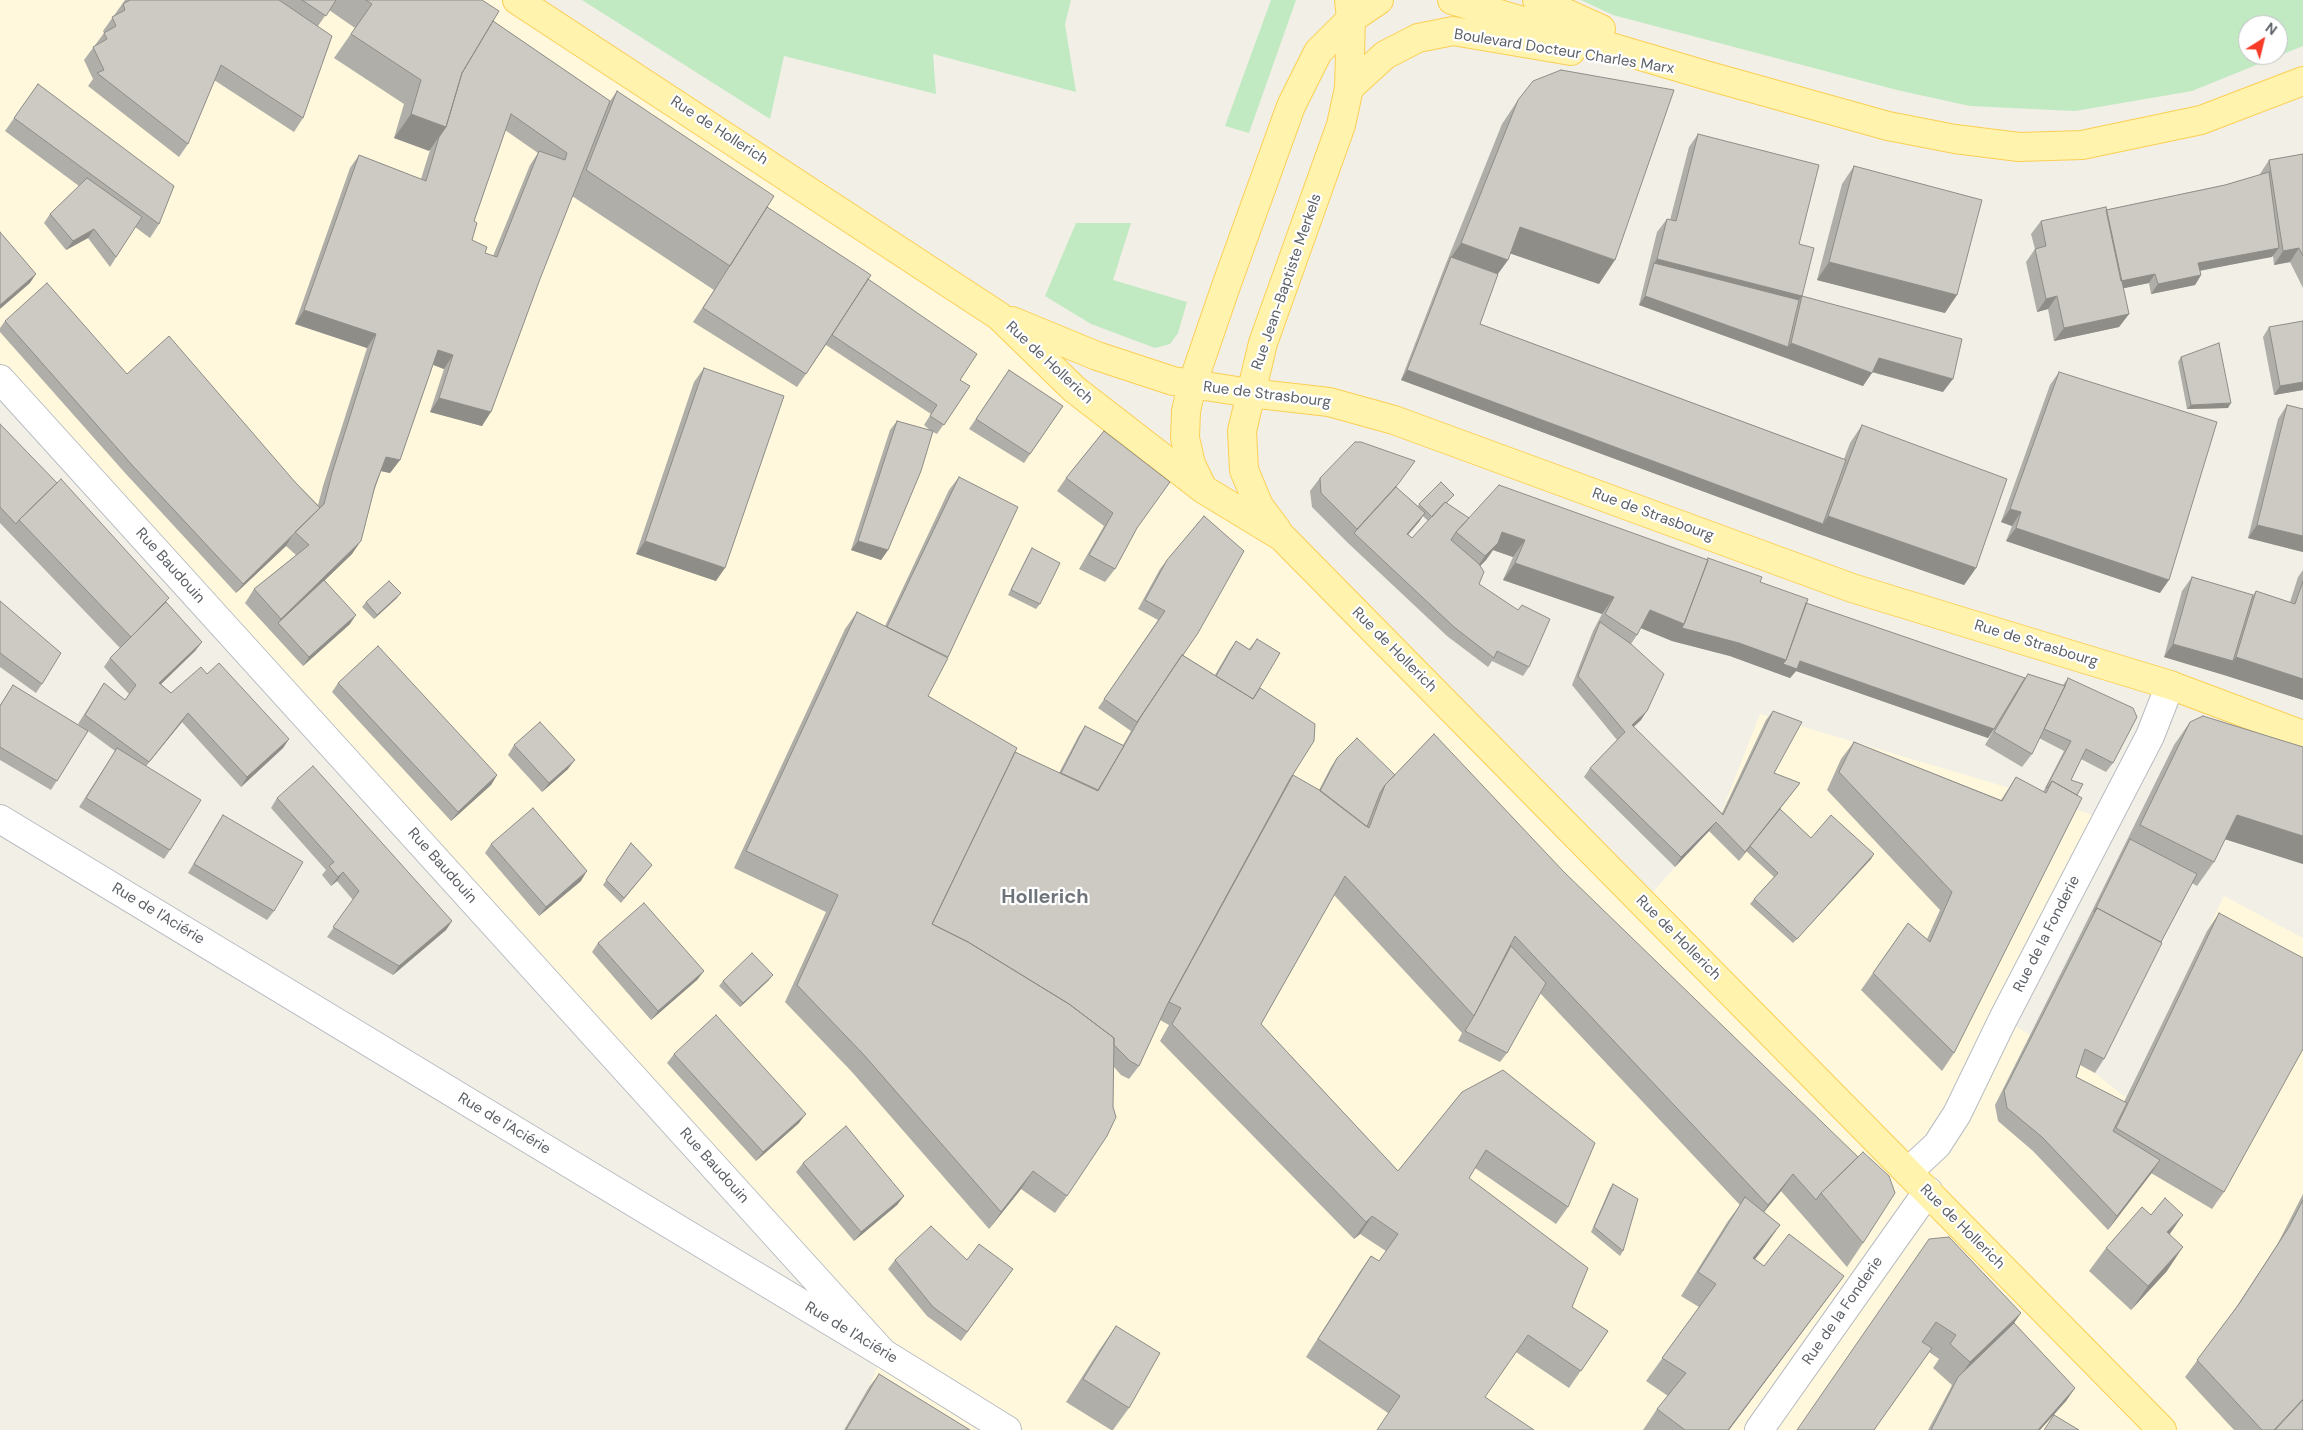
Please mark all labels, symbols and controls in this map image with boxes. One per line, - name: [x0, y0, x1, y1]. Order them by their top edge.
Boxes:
- north arrow: [2238, 15, 2288, 65]
- text: N: [2262, 18, 2281, 39]
- street label: Boulevard Docteur Charles Marx: [1453, 26, 1675, 78]
- street label: Rue de Hollerich: [667, 93, 771, 169]
- street label: Rue Jean-Baptiste Merkels: [1248, 192, 1326, 372]
- street label: Rue de Hollerich: [1002, 318, 1096, 408]
- street label: Rue de Strasbourg: [1202, 378, 1332, 412]
- street label: Rue de Strasbourg: [1590, 485, 1716, 545]
- street label: Rue Baudouin: [132, 525, 208, 607]
- street label: Rue de Hollerich: [1348, 604, 1440, 696]
- street label: Rue de Strasbourg: [1972, 617, 2100, 671]
- street label: Rue Baudouin: [404, 825, 480, 907]
- street label: Rue de la Fonderie: [2010, 873, 2084, 995]
- street label: Rue de l'Aciérie: [109, 879, 207, 949]
- district label: Hollerich: [1001, 886, 1089, 910]
- street label: Rue de Hollerich: [1632, 892, 1724, 984]
- street label: Rue de l'Aciérie: [455, 1089, 553, 1159]
- street label: Rue Baudouin: [676, 1125, 752, 1207]
- street label: Rue de Hollerich: [1916, 1181, 2008, 1273]
- street label: Rue de la Fonderie: [1799, 1253, 1887, 1369]
- street label: Rue de l'Aciérie: [802, 1298, 900, 1368]

